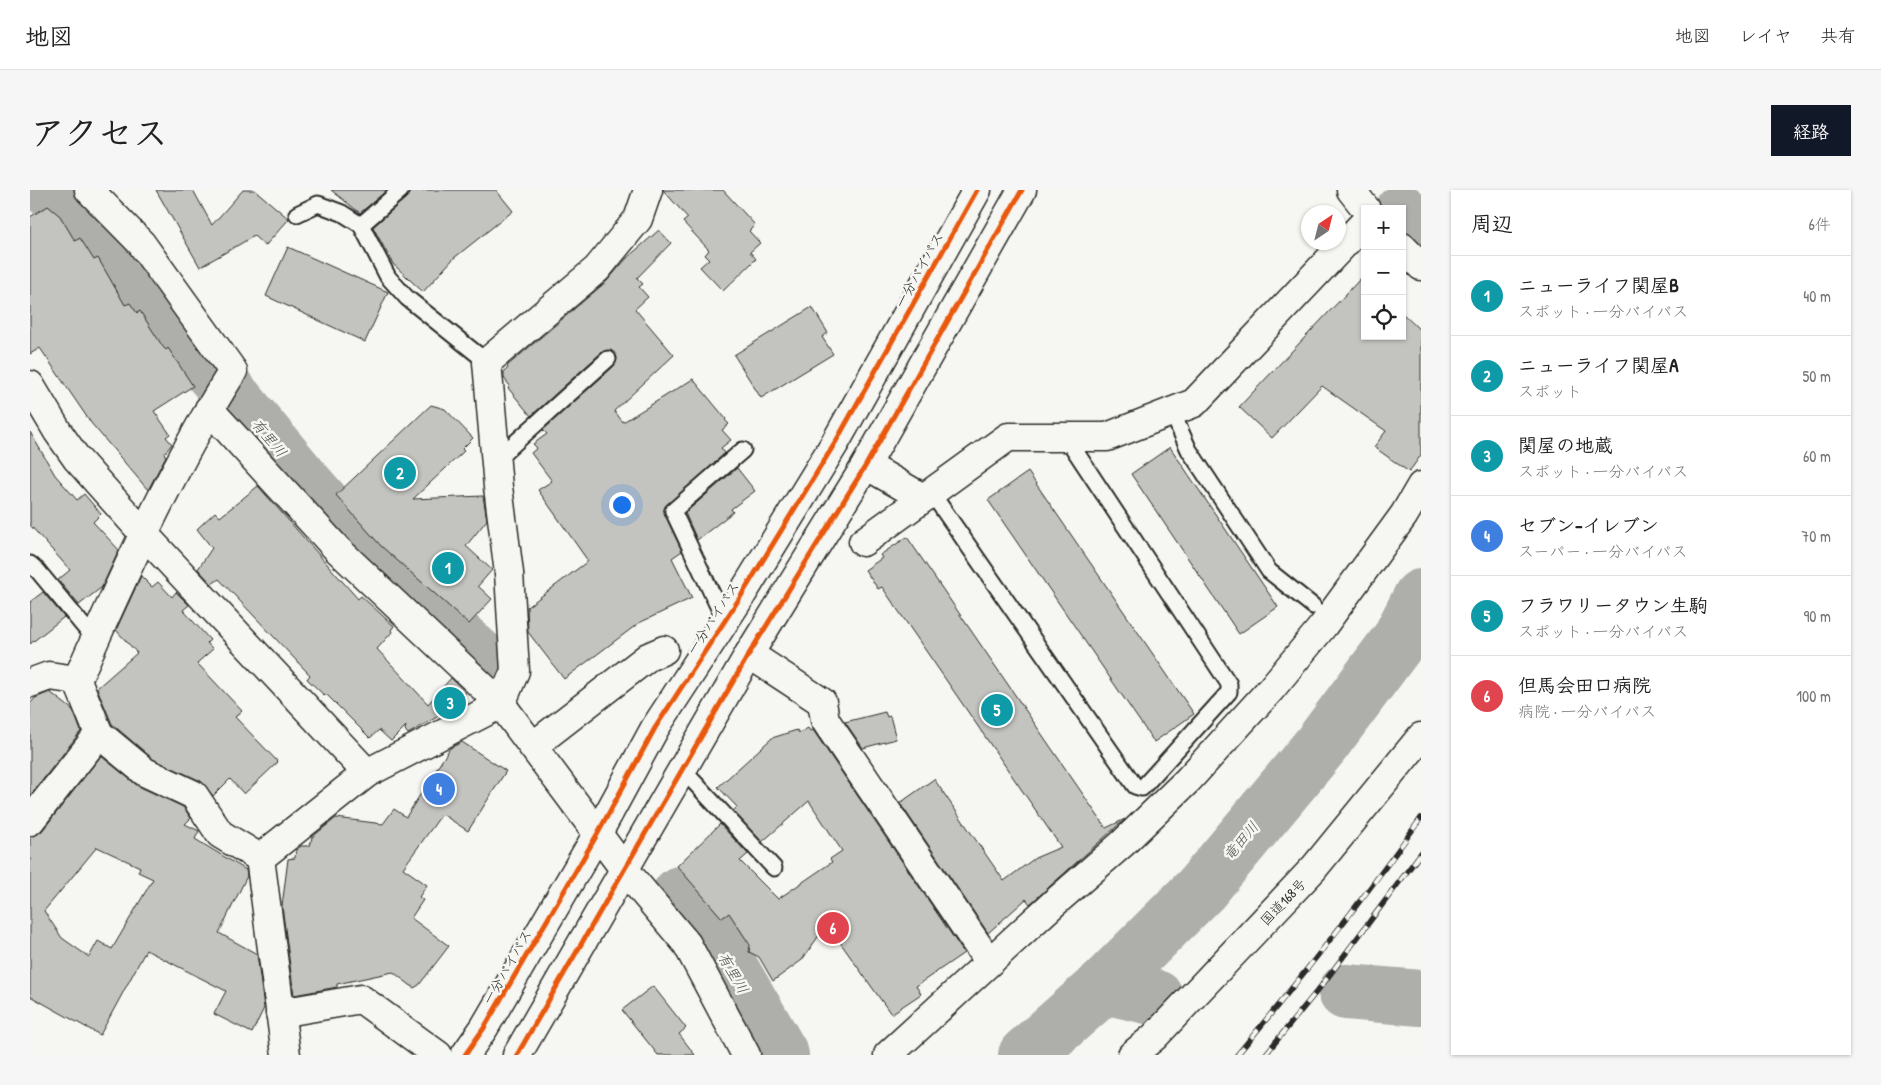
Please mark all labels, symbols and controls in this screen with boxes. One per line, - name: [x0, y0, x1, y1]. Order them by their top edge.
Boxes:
- text: 地図: [25, 20, 73, 52]
- text: 地図: [1675, 23, 1711, 48]
- text: レイヤ: [1739, 23, 1792, 48]
- text: 共有: [1820, 23, 1856, 48]
- button: 経路: [1771, 105, 1851, 156]
- text: アクセス: [30, 109, 168, 156]
- north arrow: [1301, 205, 1346, 250]
- map controls: [1361, 205, 1406, 340]
- button: +: [1361, 205, 1406, 250]
- text: 周辺: [1471, 209, 1513, 238]
- text: 6件: [1809, 213, 1831, 235]
- street label: 一分バイパス: [890, 229, 947, 311]
- button: −: [1361, 250, 1406, 295]
- text: ニューライフ関屋B: [1518, 272, 1679, 298]
- text: 1: [1484, 285, 1490, 307]
- text: 40 m: [1803, 285, 1831, 307]
- button: locate: [1361, 295, 1406, 340]
- text: スポット · 一分バイパス: [1518, 300, 1688, 322]
- text: ニューライフ関屋A: [1518, 352, 1679, 378]
- text: 2: [1483, 365, 1491, 387]
- text: 50 m: [1803, 365, 1831, 387]
- text: スポット: [1518, 380, 1582, 402]
- water label: 有里川: [247, 414, 292, 462]
- text: 関屋の地蔵: [1518, 432, 1613, 458]
- text: 3: [1483, 445, 1491, 467]
- text: 60 m: [1803, 445, 1831, 467]
- pin: 2: [384, 454, 416, 492]
- text: スポット · 一分バイパス: [1518, 460, 1688, 482]
- your location: [609, 492, 635, 518]
- text: セブン-イレブン: [1518, 512, 1659, 538]
- text: 4: [1484, 525, 1490, 547]
- text: 70 m: [1801, 525, 1831, 547]
- text: スーパー · 一分バイパス: [1518, 540, 1688, 562]
- pin: 1: [432, 549, 464, 587]
- street label: 一分バイパス: [682, 577, 743, 658]
- text: フラワリータウン生駒: [1518, 592, 1708, 618]
- text: 5: [1484, 605, 1490, 627]
- text: 90 m: [1803, 605, 1831, 627]
- text: スポット · 一分バイパス: [1518, 620, 1688, 642]
- text: 但馬会田口病院: [1518, 672, 1651, 698]
- pin: 3: [434, 684, 466, 722]
- text: 6: [1484, 685, 1490, 707]
- text: 100 m: [1796, 685, 1831, 707]
- pin: 5: [981, 691, 1013, 729]
- text: 病院 · 一分バイパス: [1518, 700, 1656, 722]
- pin: 4: [423, 770, 455, 808]
- water label: 竜田川: [1218, 817, 1263, 865]
- street label: 国道168号: [1255, 874, 1310, 929]
- pin: 6: [817, 909, 849, 947]
- street label: 一分バイパス: [477, 926, 536, 1008]
- water label: 有里川: [713, 948, 754, 997]

